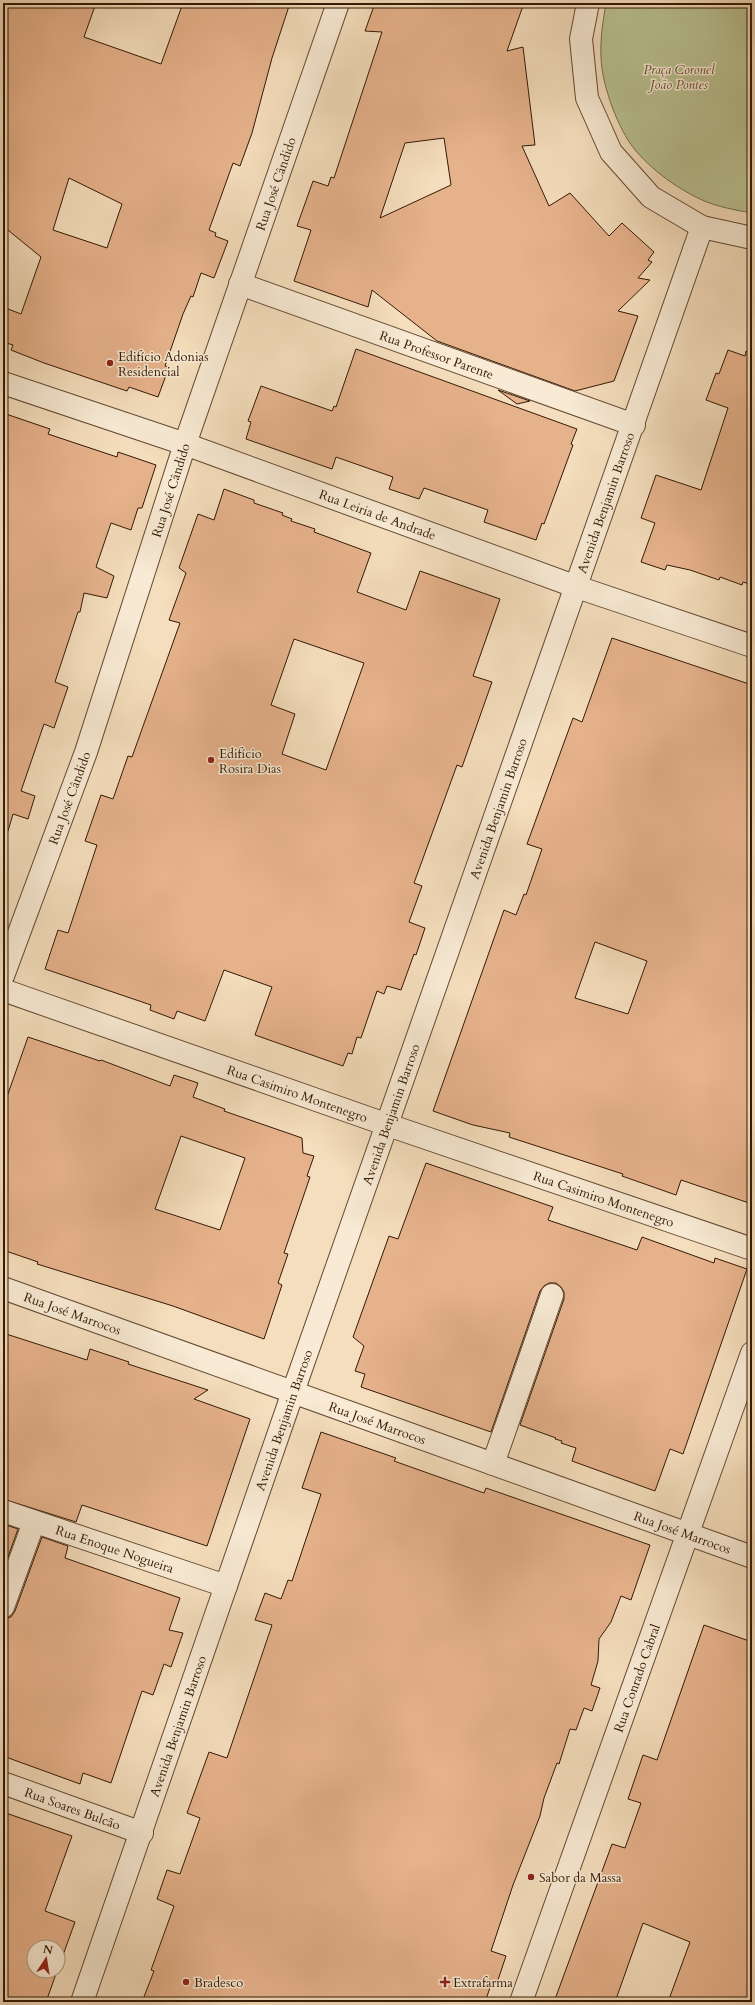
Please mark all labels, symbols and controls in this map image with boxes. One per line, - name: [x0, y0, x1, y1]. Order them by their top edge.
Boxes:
- park label: Praça Coronel João Pontes: [644, 61, 715, 94]
- street label: Rua José Cândido: [252, 135, 301, 233]
- street label: Rua Professor Parente: [377, 327, 496, 384]
- place label: Edifício Adonias Residencial: [118, 348, 209, 381]
- marker: Edifício Adonias Residencial: [105, 358, 115, 368]
- street label: Avenida Benjamin Barroso: [573, 430, 639, 576]
- street label: Rua José Cândido: [148, 441, 195, 540]
- street label: Rua Leiria de Andrade: [316, 486, 438, 545]
- street label: Avenida Benjamin Barroso: [466, 736, 532, 882]
- place label: Edifício Rosira Dias: [219, 745, 281, 778]
- street label: Rua José Cândido: [44, 749, 95, 847]
- marker: Edifício Rosira Dias: [206, 755, 216, 765]
- street label: Avenida Benjamin Barroso: [358, 1042, 425, 1187]
- street label: Rua Casimiro Montenegro: [224, 1061, 370, 1127]
- street label: Rua Casimiro Montenegro: [531, 1167, 676, 1232]
- street label: Rua José Marrocos: [21, 1288, 123, 1340]
- street label: Avenida Benjamin Barroso: [252, 1347, 317, 1493]
- street label: Rua José Marrocos: [326, 1398, 428, 1449]
- street label: Rua José Marrocos: [631, 1507, 733, 1559]
- street label: Rua Enoque Nogueira: [53, 1521, 176, 1578]
- street label: Rua Conrado Cabral: [610, 1621, 665, 1735]
- street label: Avenida Benjamin Barroso: [146, 1653, 211, 1799]
- street label: Rua Soares Bulcão: [22, 1783, 123, 1835]
- place label: Sabor da Massa: [539, 1869, 622, 1887]
- marker: Sabor da Massa: [526, 1872, 536, 1882]
- north arrow: [26, 1939, 66, 1979]
- text: N: [42, 1941, 55, 1958]
- place label: Bradesco: [194, 1974, 243, 1992]
- place label: Extrafarma: [453, 1974, 513, 1992]
- marker: Bradesco: [181, 1977, 191, 1987]
- marker: Extrafarma: [440, 1977, 450, 1987]

